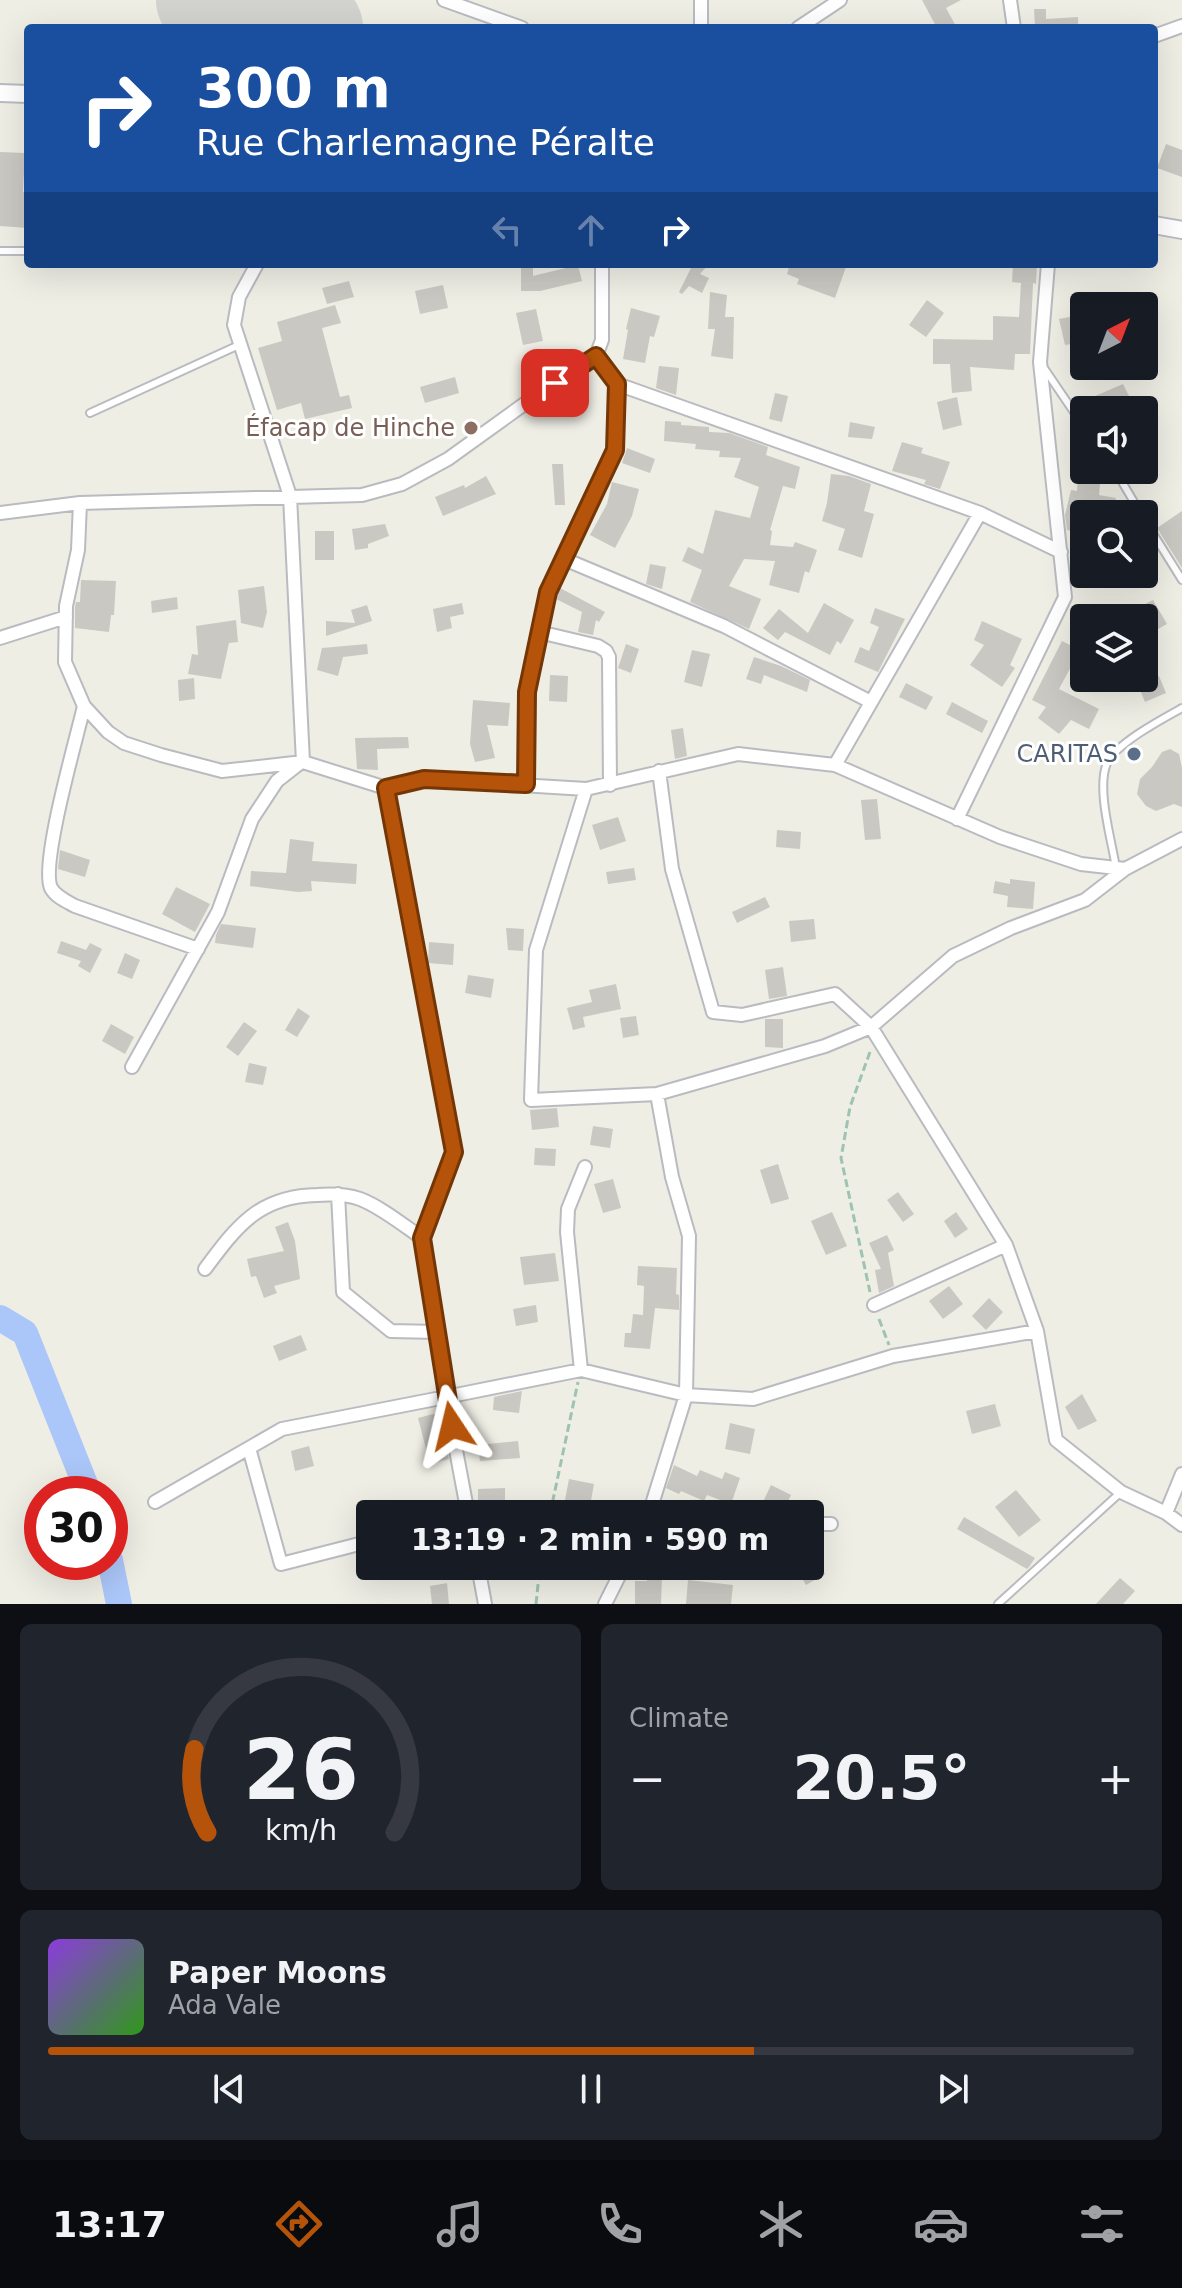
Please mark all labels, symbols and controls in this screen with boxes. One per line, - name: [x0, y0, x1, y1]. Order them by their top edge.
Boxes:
- text: 300 m: [196, 55, 391, 120]
- icon: right: [64, 56, 168, 160]
- text: Rue Charlemagne Péralte: [196, 122, 655, 163]
- icon: left: [485, 208, 529, 252]
- icon: ahead: [569, 208, 613, 252]
- icon: right: [653, 208, 697, 252]
- north arrow: [1070, 292, 1158, 380]
- map controls: [1070, 292, 1158, 692]
- pin: [521, 349, 589, 417]
- icon: arrive: [533, 361, 577, 405]
- button: sound: [1070, 396, 1158, 484]
- place label: Éfacap de Hinche: [245, 413, 455, 442]
- marker: Éfacap de Hinche: [462, 419, 480, 437]
- button: search: [1070, 500, 1158, 588]
- button: layers: [1070, 604, 1158, 692]
- place label: CARITAS: [1017, 740, 1118, 768]
- marker: CARITAS: [1125, 745, 1143, 763]
- position arrow: [410, 1384, 494, 1468]
- speed limit sign: 30: [24, 1476, 128, 1580]
- text: 13:19 · 2 min · 590 m: [411, 1522, 769, 1557]
- text: Climate: [629, 1703, 729, 1733]
- text: 26: [243, 1722, 358, 1819]
- text: 20.5°: [792, 1743, 971, 1813]
- text: −: [629, 1753, 666, 1804]
- text: +: [1097, 1753, 1134, 1804]
- text: km/h: [264, 1813, 337, 1847]
- text: Paper Moons: [168, 1955, 387, 1990]
- text: Ada Vale: [168, 1990, 281, 2020]
- icon: previous: [207, 2067, 251, 2111]
- icon: pause: [569, 2067, 613, 2111]
- icon: next: [931, 2067, 975, 2111]
- icon: directions: [271, 2196, 327, 2252]
- icon: music: [432, 2196, 488, 2252]
- icon: phone: [592, 2196, 648, 2252]
- icon: climate: [753, 2196, 809, 2252]
- icon: car: [913, 2196, 969, 2252]
- icon: filters: [1074, 2196, 1130, 2252]
- text: 13:17: [52, 2204, 167, 2245]

